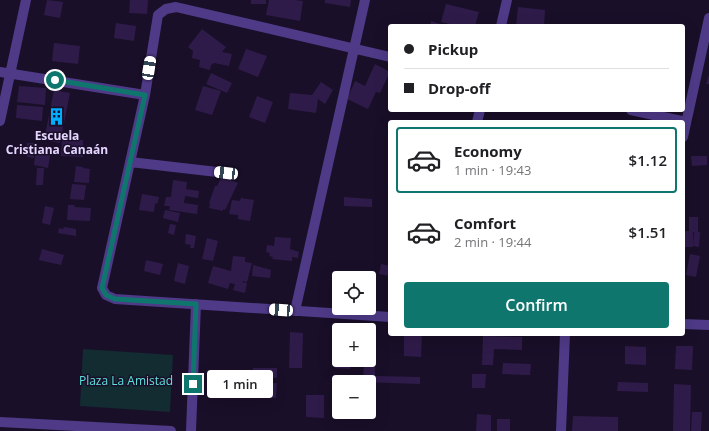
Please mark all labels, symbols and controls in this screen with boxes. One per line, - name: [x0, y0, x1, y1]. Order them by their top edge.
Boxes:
- text: Pickup: [428, 39, 478, 59]
- car: [141, 55, 157, 81]
- route start: [46, 71, 64, 89]
- text: Drop-off: [428, 78, 490, 98]
- building icon: Escuela Cristiana Canaán: [47, 107, 67, 127]
- place label: Escuela Cristiana Canaán: [6, 127, 108, 158]
- text: Economy: [454, 141, 522, 161]
- icon: car: [406, 142, 442, 178]
- text: $1.12: [629, 150, 667, 170]
- text: 1 min · 19:43: [454, 161, 531, 179]
- car: [213, 166, 239, 180]
- text: Comfort: [454, 213, 516, 233]
- icon: car: [406, 214, 442, 250]
- text: $1.51: [629, 222, 667, 242]
- text: 2 min · 19:44: [454, 233, 531, 251]
- map controls: [332, 271, 376, 419]
- button: locate: [332, 271, 376, 315]
- button: Confirm: [404, 282, 669, 328]
- car: [269, 303, 293, 317]
- button: +: [332, 323, 376, 367]
- callout: 1 min: [207, 370, 273, 398]
- park label: Plaza La Amistad: [79, 372, 173, 389]
- route end: [184, 375, 202, 393]
- text: 1 min: [222, 375, 258, 393]
- button: −: [332, 375, 376, 419]

